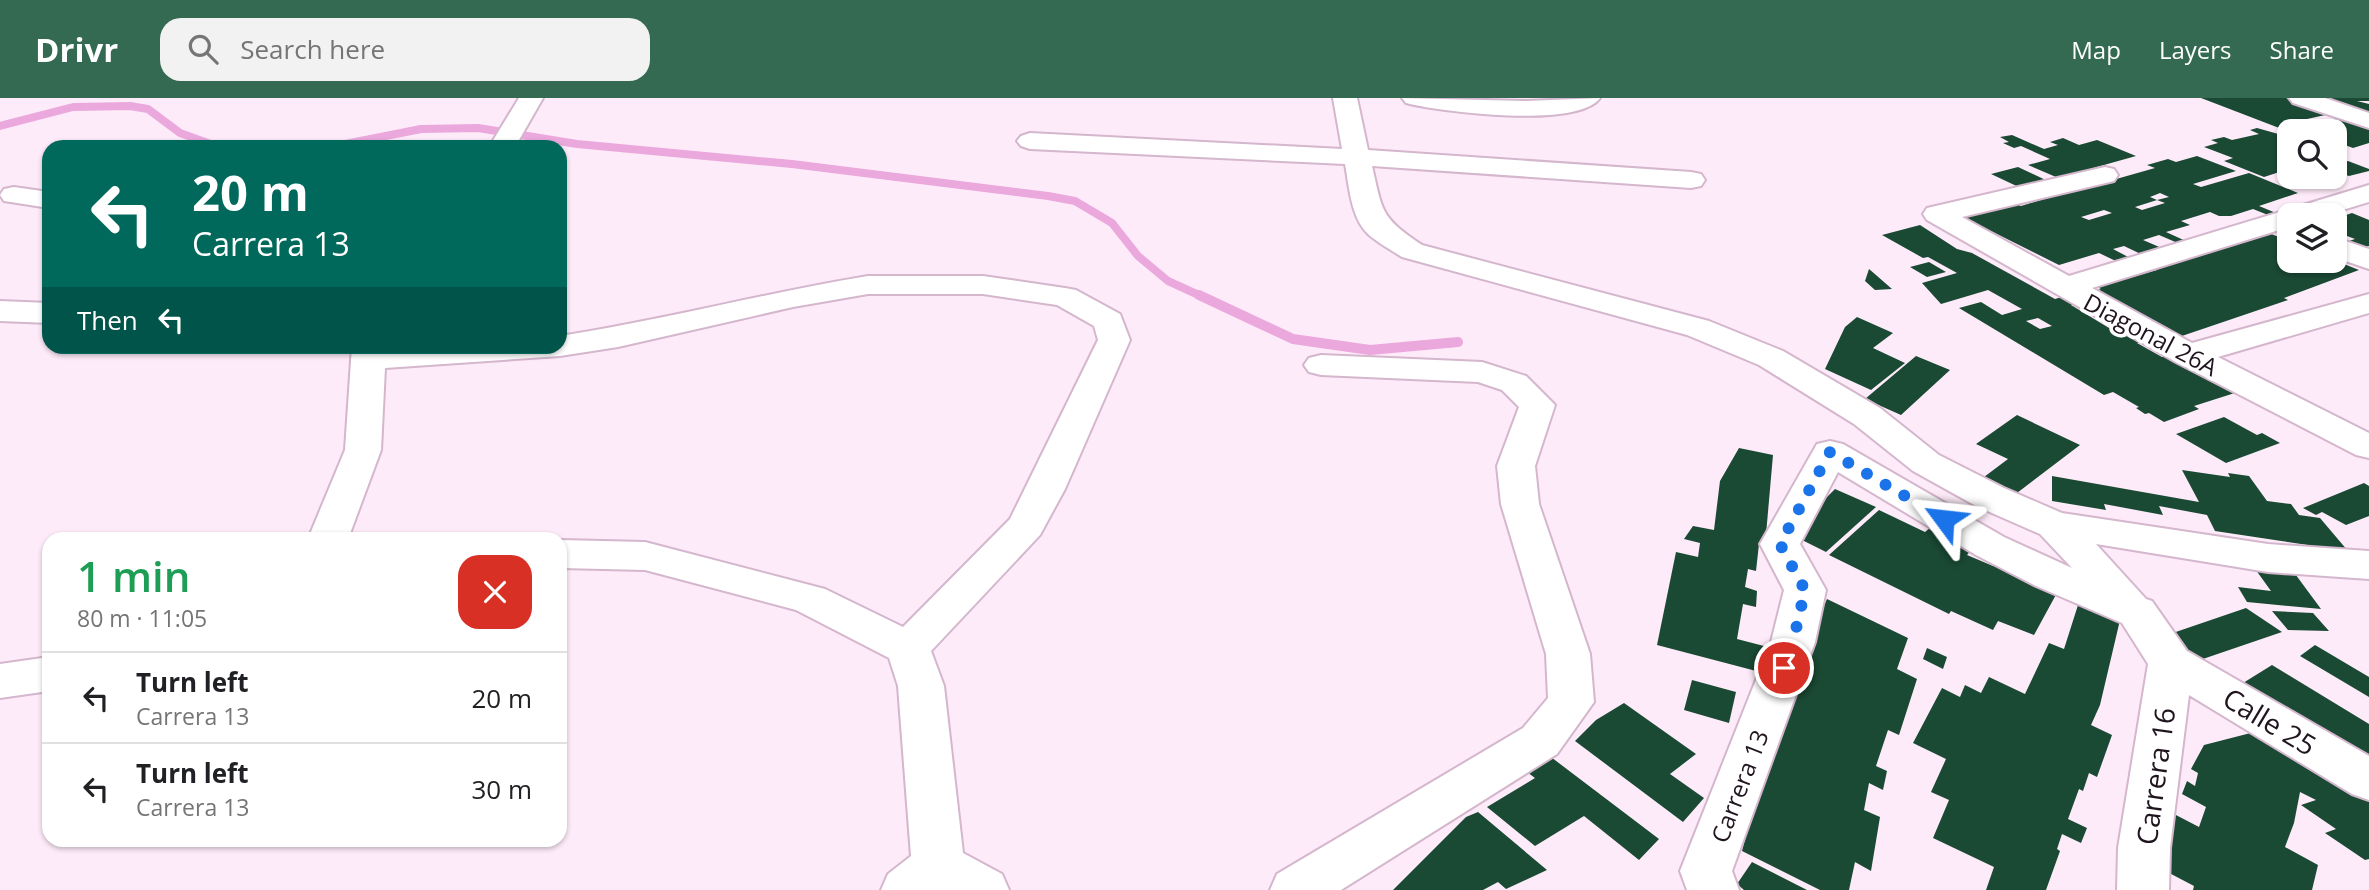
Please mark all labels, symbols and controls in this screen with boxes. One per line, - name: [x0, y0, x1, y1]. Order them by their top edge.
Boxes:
- search box: [160, 18, 650, 81]
- text: Drivr: [35, 27, 118, 72]
- icon: search: [184, 30, 222, 68]
- text: Search here: [240, 31, 385, 67]
- text: Map: [2071, 33, 2121, 66]
- text: Layers: [2159, 33, 2232, 66]
- text: Share: [2270, 33, 2334, 66]
- map controls: [2277, 119, 2347, 273]
- button: search: [2277, 119, 2347, 189]
- text: 20 m: [192, 159, 309, 225]
- icon: left: [77, 168, 168, 259]
- button: layers: [2277, 203, 2347, 273]
- text: Carrera 13: [192, 222, 350, 265]
- street label: Diagonal 26A: [2078, 285, 2224, 384]
- icon: left: [152, 301, 190, 339]
- text: Then: [77, 302, 138, 338]
- position arrow: [1907, 482, 1981, 556]
- text: 1 min: [77, 547, 190, 604]
- button: close: [458, 555, 532, 629]
- text: 80 m · 11:05: [77, 602, 207, 634]
- pin: [1754, 638, 1814, 698]
- icon: arrive: [1765, 649, 1803, 687]
- text: Turn left: [136, 664, 248, 700]
- street label: Calle 25: [2216, 678, 2324, 764]
- icon: left: [77, 679, 115, 717]
- text: 20 m: [471, 680, 532, 716]
- text: Carrera 13: [136, 700, 249, 732]
- street label: Carrera 16: [2127, 705, 2183, 847]
- street label: Carrera 13: [1702, 725, 1776, 847]
- text: Turn left: [136, 755, 248, 791]
- icon: left: [77, 770, 115, 808]
- text: 30 m: [471, 771, 532, 807]
- text: Carrera 13: [136, 791, 249, 823]

